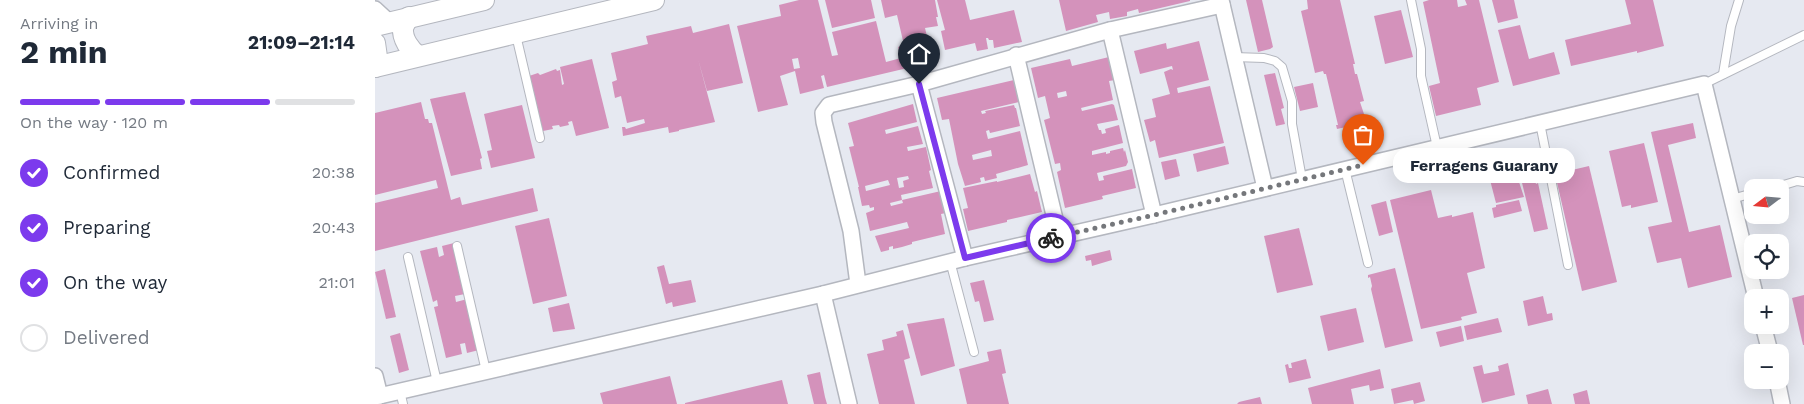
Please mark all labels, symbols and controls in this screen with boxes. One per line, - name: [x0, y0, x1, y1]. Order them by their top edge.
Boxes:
- text: Arriving in: [20, 14, 98, 33]
- text: 21:09–21:14: [248, 31, 355, 54]
- text: 2 min: [20, 33, 108, 71]
- pin: [898, 33, 940, 84]
- icon: home: [905, 40, 933, 68]
- text: On the way · 120 m: [20, 113, 168, 132]
- pin: [1342, 114, 1384, 165]
- icon: bag: [1349, 121, 1377, 149]
- callout: Ferragens Guarany: [1393, 148, 1575, 182]
- text: Ferragens Guarany: [1410, 156, 1558, 175]
- icon: check: [20, 159, 48, 187]
- text: Confirmed: [63, 161, 160, 184]
- text: 20:38: [312, 163, 355, 182]
- north arrow: [1744, 179, 1789, 224]
- map controls: [1744, 179, 1789, 389]
- courier: [1026, 213, 1076, 263]
- icon: check: [20, 214, 48, 242]
- text: Preparing: [63, 216, 150, 239]
- text: 20:43: [312, 218, 355, 237]
- icon: bike: [1037, 224, 1065, 252]
- button: locate: [1744, 234, 1789, 279]
- icon: check: [20, 269, 48, 297]
- text: On the way: [63, 271, 167, 294]
- text: 21:01: [319, 273, 355, 292]
- button: +: [1744, 289, 1789, 334]
- text: Delivered: [63, 326, 150, 349]
- button: −: [1744, 344, 1789, 389]

